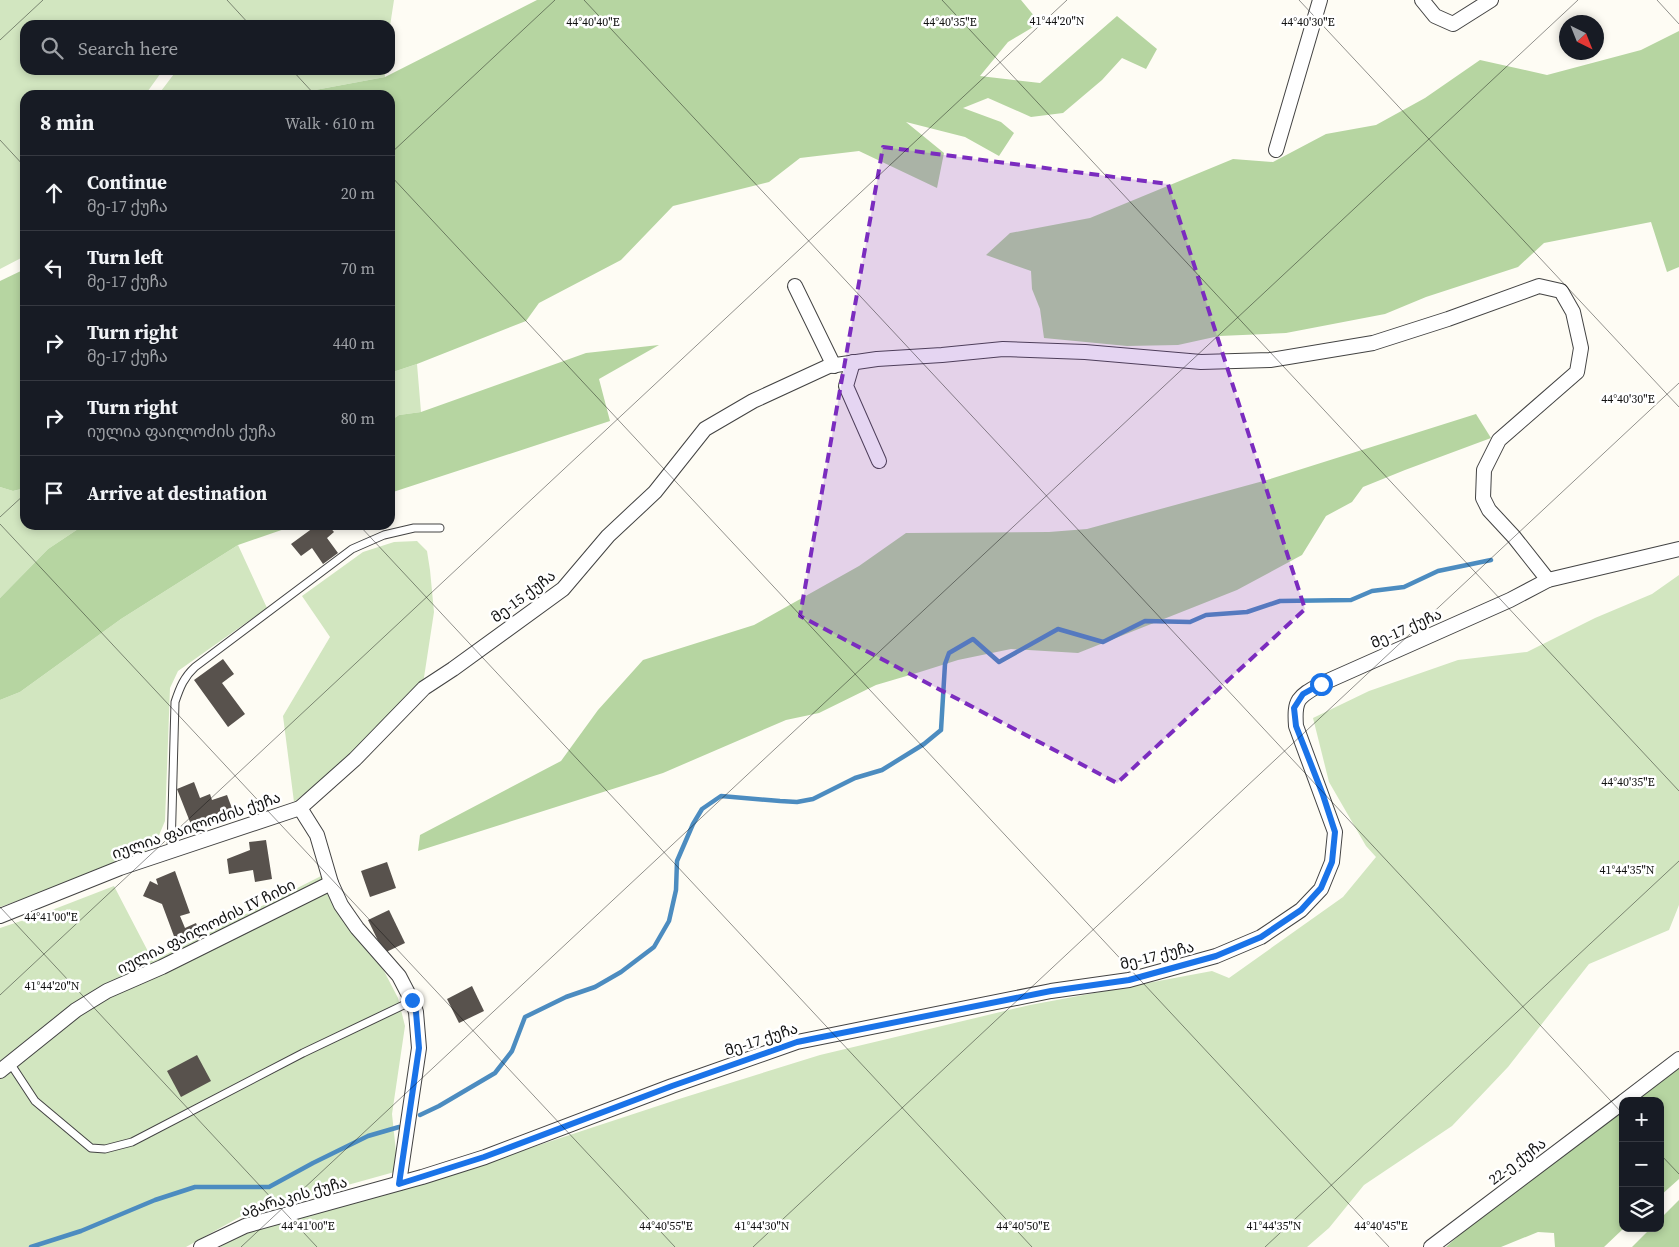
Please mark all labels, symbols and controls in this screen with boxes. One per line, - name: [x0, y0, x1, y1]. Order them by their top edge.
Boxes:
- text: 41°44'20"N: [1029, 13, 1085, 29]
- text: 44°40'40"E: [566, 14, 620, 30]
- text: 44°40'35"E: [923, 14, 977, 30]
- text: 44°40'30"E: [1281, 14, 1335, 30]
- north arrow: [1559, 15, 1604, 60]
- search box: [20, 20, 395, 75]
- icon: search: [38, 34, 66, 62]
- text: Search here: [78, 35, 178, 61]
- text: 8 min: [40, 108, 95, 137]
- text: Walk · 610 m: [285, 112, 375, 134]
- text: Continue: [87, 169, 167, 195]
- icon: ahead: [40, 179, 68, 207]
- text: 20 m: [341, 182, 375, 204]
- text: მე-17 ქუჩა: [87, 195, 168, 217]
- text: Turn left: [87, 244, 163, 270]
- icon: left: [40, 254, 68, 282]
- text: 70 m: [341, 257, 375, 279]
- text: მე-17 ქუჩა: [87, 270, 168, 292]
- text: Turn right: [87, 319, 178, 345]
- icon: right: [40, 329, 68, 357]
- text: 440 m: [333, 332, 375, 354]
- text: მე-17 ქუჩა: [87, 345, 168, 367]
- text: 44°40'30"E: [1601, 391, 1655, 407]
- text: Turn right: [87, 394, 178, 420]
- icon: right: [40, 404, 68, 432]
- text: 80 m: [341, 407, 375, 429]
- text: იულია ფაილოძის ქუჩა: [87, 420, 276, 442]
- icon: arrive: [40, 479, 68, 507]
- text: Arrive at destination: [87, 480, 267, 506]
- street label: მე-15 ქუჩა: [486, 565, 560, 627]
- street label: მე-17 ქუჩა: [1367, 603, 1445, 653]
- route start: [1310, 673, 1333, 696]
- text: 44°40'35"E: [1601, 774, 1655, 790]
- street label: იულია ფაილოძის ქუჩა: [109, 786, 283, 864]
- text: 41°44'35"N: [1599, 862, 1655, 878]
- street label: იულია ფაილოძის IV ჩიხი: [113, 874, 299, 978]
- text: 44°41'00"E: [24, 909, 78, 925]
- street label: მე-17 ქუჩა: [1118, 936, 1196, 974]
- text: 41°44'20"N: [24, 978, 80, 994]
- route end: [401, 989, 424, 1012]
- street label: მე-17 ქუჩა: [722, 1017, 800, 1061]
- map controls: [1619, 1097, 1664, 1232]
- button: +: [1619, 1097, 1664, 1142]
- street label: 22-ე ქუჩა: [1484, 1132, 1550, 1190]
- button: −: [1619, 1142, 1664, 1187]
- street label: აგარაკის ქუჩა: [238, 1171, 350, 1221]
- button: layers: [1619, 1187, 1664, 1232]
- text: 44°41'00"E: [281, 1218, 335, 1234]
- text: 44°40'55"E: [639, 1218, 693, 1234]
- text: 41°44'30"N: [734, 1218, 790, 1234]
- text: 44°40'50"E: [996, 1218, 1050, 1234]
- text: 41°44'35"N: [1246, 1218, 1302, 1234]
- text: 44°40'45"E: [1354, 1218, 1408, 1234]

